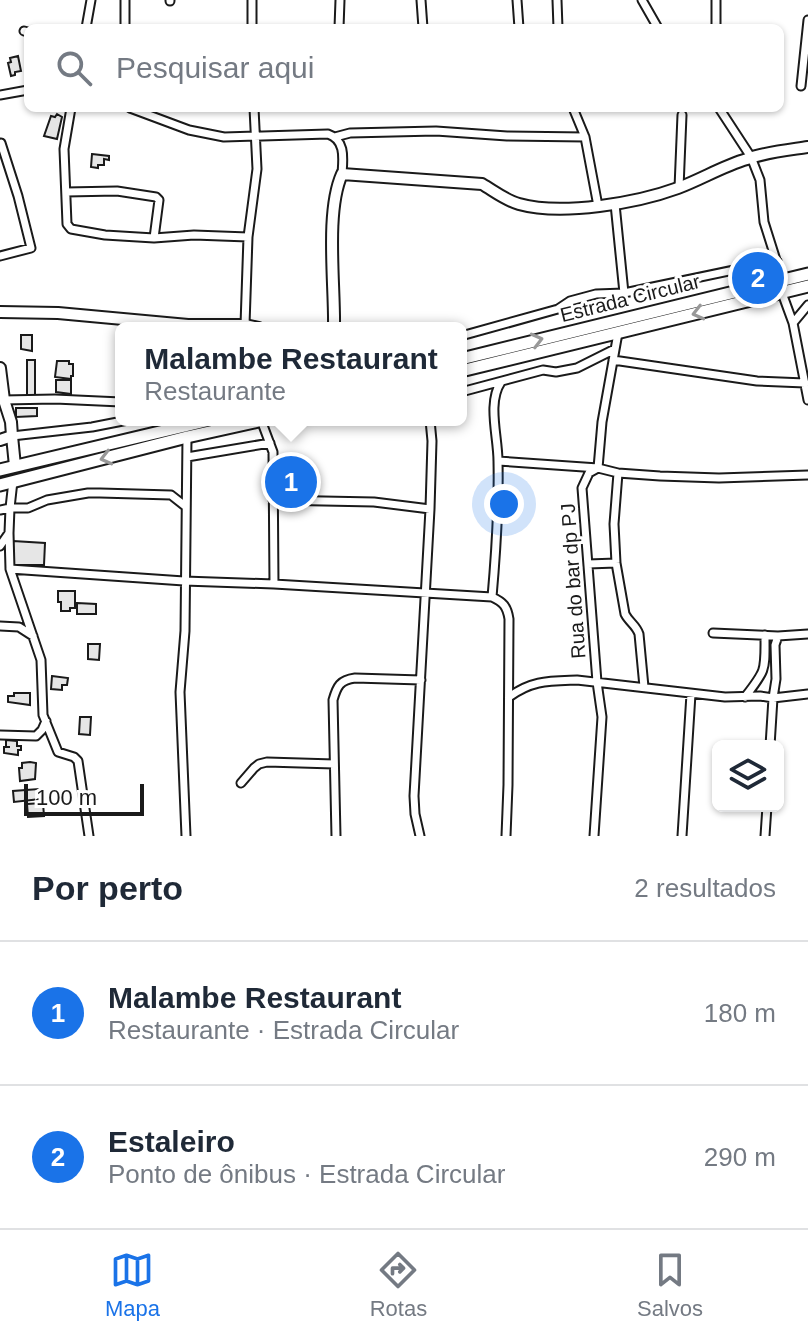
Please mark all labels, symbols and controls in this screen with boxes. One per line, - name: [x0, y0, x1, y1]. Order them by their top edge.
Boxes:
- search box: [24, 24, 784, 112]
- icon: search: [52, 46, 96, 90]
- text: Pesquisar aqui: [116, 51, 314, 84]
- pin: 2: [732, 248, 784, 308]
- street label: Estrada Circular: [558, 270, 703, 326]
- one-way arrow: [691, 304, 705, 321]
- popup: [115, 322, 467, 426]
- one-way arrow: [529, 332, 543, 349]
- text: Malambe Restaurant: [144, 342, 438, 375]
- text: Restaurante: [144, 376, 286, 406]
- one-way arrow: [99, 448, 113, 465]
- pin: 1: [265, 452, 317, 512]
- your location: [484, 484, 524, 524]
- street label: Rua do bar dp PJ: [557, 503, 589, 659]
- map controls: [712, 740, 784, 812]
- button: layers: [712, 740, 784, 812]
- scale bar: [24, 780, 144, 816]
- text: 100 m: [36, 785, 97, 810]
- text: Por perto: [32, 869, 183, 907]
- text: 2 resultados: [634, 873, 776, 903]
- text: Malambe Restaurant: [108, 981, 401, 1014]
- text: 1: [51, 998, 65, 1028]
- text: 180 m: [704, 998, 776, 1028]
- text: Restaurante · Estrada Circular: [108, 1015, 459, 1045]
- text: Estaleiro: [108, 1125, 235, 1158]
- text: 2: [51, 1142, 65, 1172]
- text: 290 m: [704, 1142, 776, 1172]
- text: Ponto de ônibus · Estrada Circular: [108, 1159, 505, 1189]
- tab: Mapa: [105, 1248, 160, 1322]
- tab: Rotas: [370, 1248, 427, 1322]
- tab: Salvos: [637, 1248, 703, 1322]

